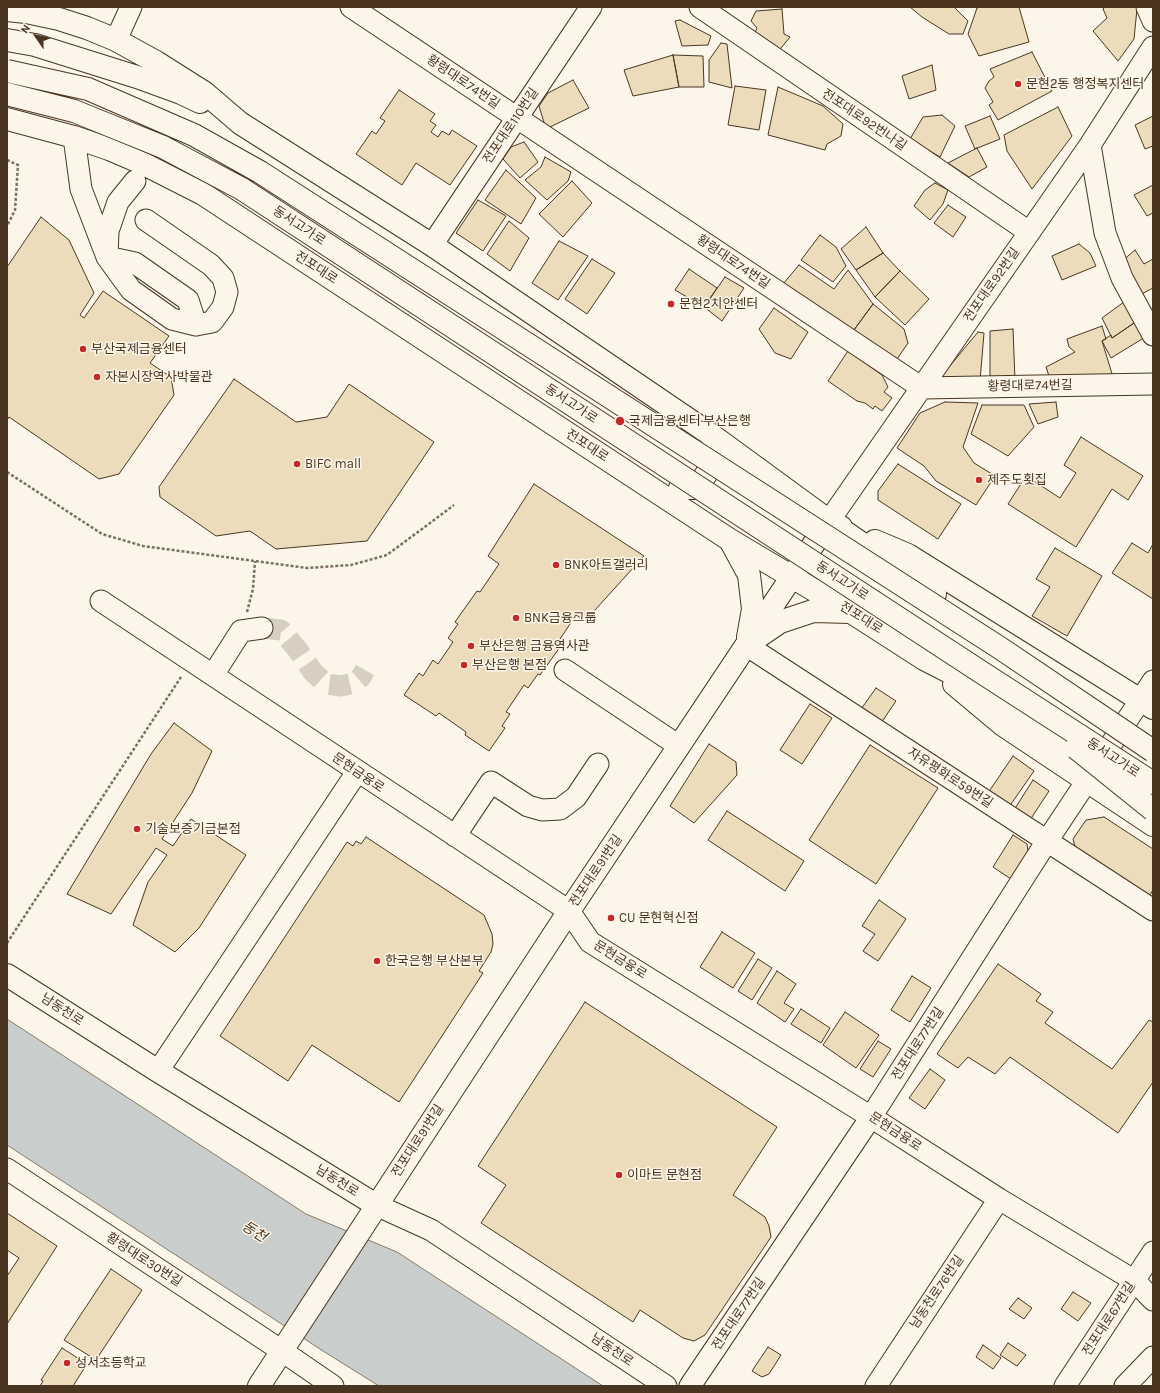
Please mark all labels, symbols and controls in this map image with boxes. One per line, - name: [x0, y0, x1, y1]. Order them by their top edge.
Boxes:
- north arrow: [16, 16, 56, 56]
- text: N: [18, 22, 33, 36]
- street label: 황령대로74번길: [423, 52, 503, 112]
- place label: 문현2동 행정복지센터: [1026, 76, 1144, 92]
- marker: 문현2동 행정복지센터: [1013, 79, 1023, 89]
- street label: 전포대로110번길: [480, 85, 542, 167]
- street label: 전포대로92번나길: [819, 86, 909, 154]
- street label: 동서고가로: [270, 203, 328, 249]
- street label: 황령대로74번길: [693, 232, 773, 292]
- street label: 전포대로92번길: [961, 245, 1023, 325]
- street label: 전포대로: [292, 248, 340, 288]
- place label: 문현2치안센터: [679, 296, 758, 312]
- marker: 문현2치안센터: [666, 299, 676, 309]
- place label: 부산국제금융센터: [91, 341, 187, 357]
- marker: 부산국제금융센터: [78, 344, 88, 354]
- place label: 자본시장역사박물관: [105, 369, 213, 385]
- marker: 자본시장역사박물관: [92, 372, 102, 382]
- street label: 황령대로74번길: [987, 377, 1073, 395]
- street label: 동서고가로: [542, 381, 600, 427]
- place label: 국제금융센터·부산은행: [629, 413, 751, 429]
- marker: 국제금융센터·부산은행: [614, 415, 626, 427]
- street label: 전포대로: [563, 426, 611, 466]
- place label: BIFC mall: [305, 456, 361, 472]
- marker: BIFC mall: [292, 459, 302, 469]
- place label: 제주도횟집: [987, 472, 1047, 488]
- marker: 제주도횟집: [974, 475, 984, 485]
- place label: BNK아트갤러리: [564, 557, 649, 573]
- street label: 동서고가로: [813, 558, 871, 604]
- marker: BNK아트갤러리: [551, 560, 561, 570]
- street label: 전포대로: [837, 599, 885, 637]
- place label: BNK금융그룹: [524, 610, 597, 626]
- marker: BNK금융그룹: [511, 613, 521, 623]
- place label: 부산은행 금융역사관: [479, 638, 590, 654]
- marker: 부산은행 금융역사관: [466, 641, 476, 651]
- place label: 부산은행 본점: [472, 657, 547, 673]
- marker: 부산은행 본점: [459, 660, 469, 670]
- street label: 동서고가로: [1084, 735, 1142, 781]
- street label: 자유평화로59번길: [904, 745, 996, 811]
- street label: 문현금융로: [329, 750, 387, 796]
- place label: 기술보증기금본점: [145, 821, 241, 837]
- marker: 기술보증기금본점: [132, 824, 142, 834]
- street label: 전포대로91번길: [566, 832, 626, 910]
- place label: CU 문현혁신점: [619, 910, 698, 926]
- marker: CU 문현혁신점: [606, 913, 616, 923]
- street label: 문현금융로: [591, 938, 649, 982]
- place label: 한국은행 부산본부: [385, 953, 484, 969]
- marker: 한국은행 부산본부: [372, 956, 382, 966]
- street label: 남동천로: [38, 990, 86, 1030]
- street label: 전포대로77번길: [889, 1005, 947, 1083]
- street label: 전포대로91번길: [389, 1102, 447, 1180]
- street label: 문현금융로: [866, 1109, 924, 1155]
- street label: 남동천로: [313, 1162, 361, 1200]
- place label: 이마트 문현점: [627, 1167, 702, 1183]
- marker: 이마트 문현점: [614, 1170, 624, 1180]
- water label: 동천: [239, 1218, 269, 1246]
- street label: 황령대로30번길: [103, 1230, 185, 1290]
- street label: 남동천로76번길: [907, 1252, 967, 1332]
- street label: 전포대로77번길: [709, 1275, 769, 1353]
- street label: 전포대로67번길: [1079, 1279, 1139, 1359]
- street label: 남동천로: [588, 1330, 636, 1370]
- place label: 성서초등학교: [75, 1355, 147, 1371]
- marker: 성서초등학교: [62, 1358, 72, 1368]

